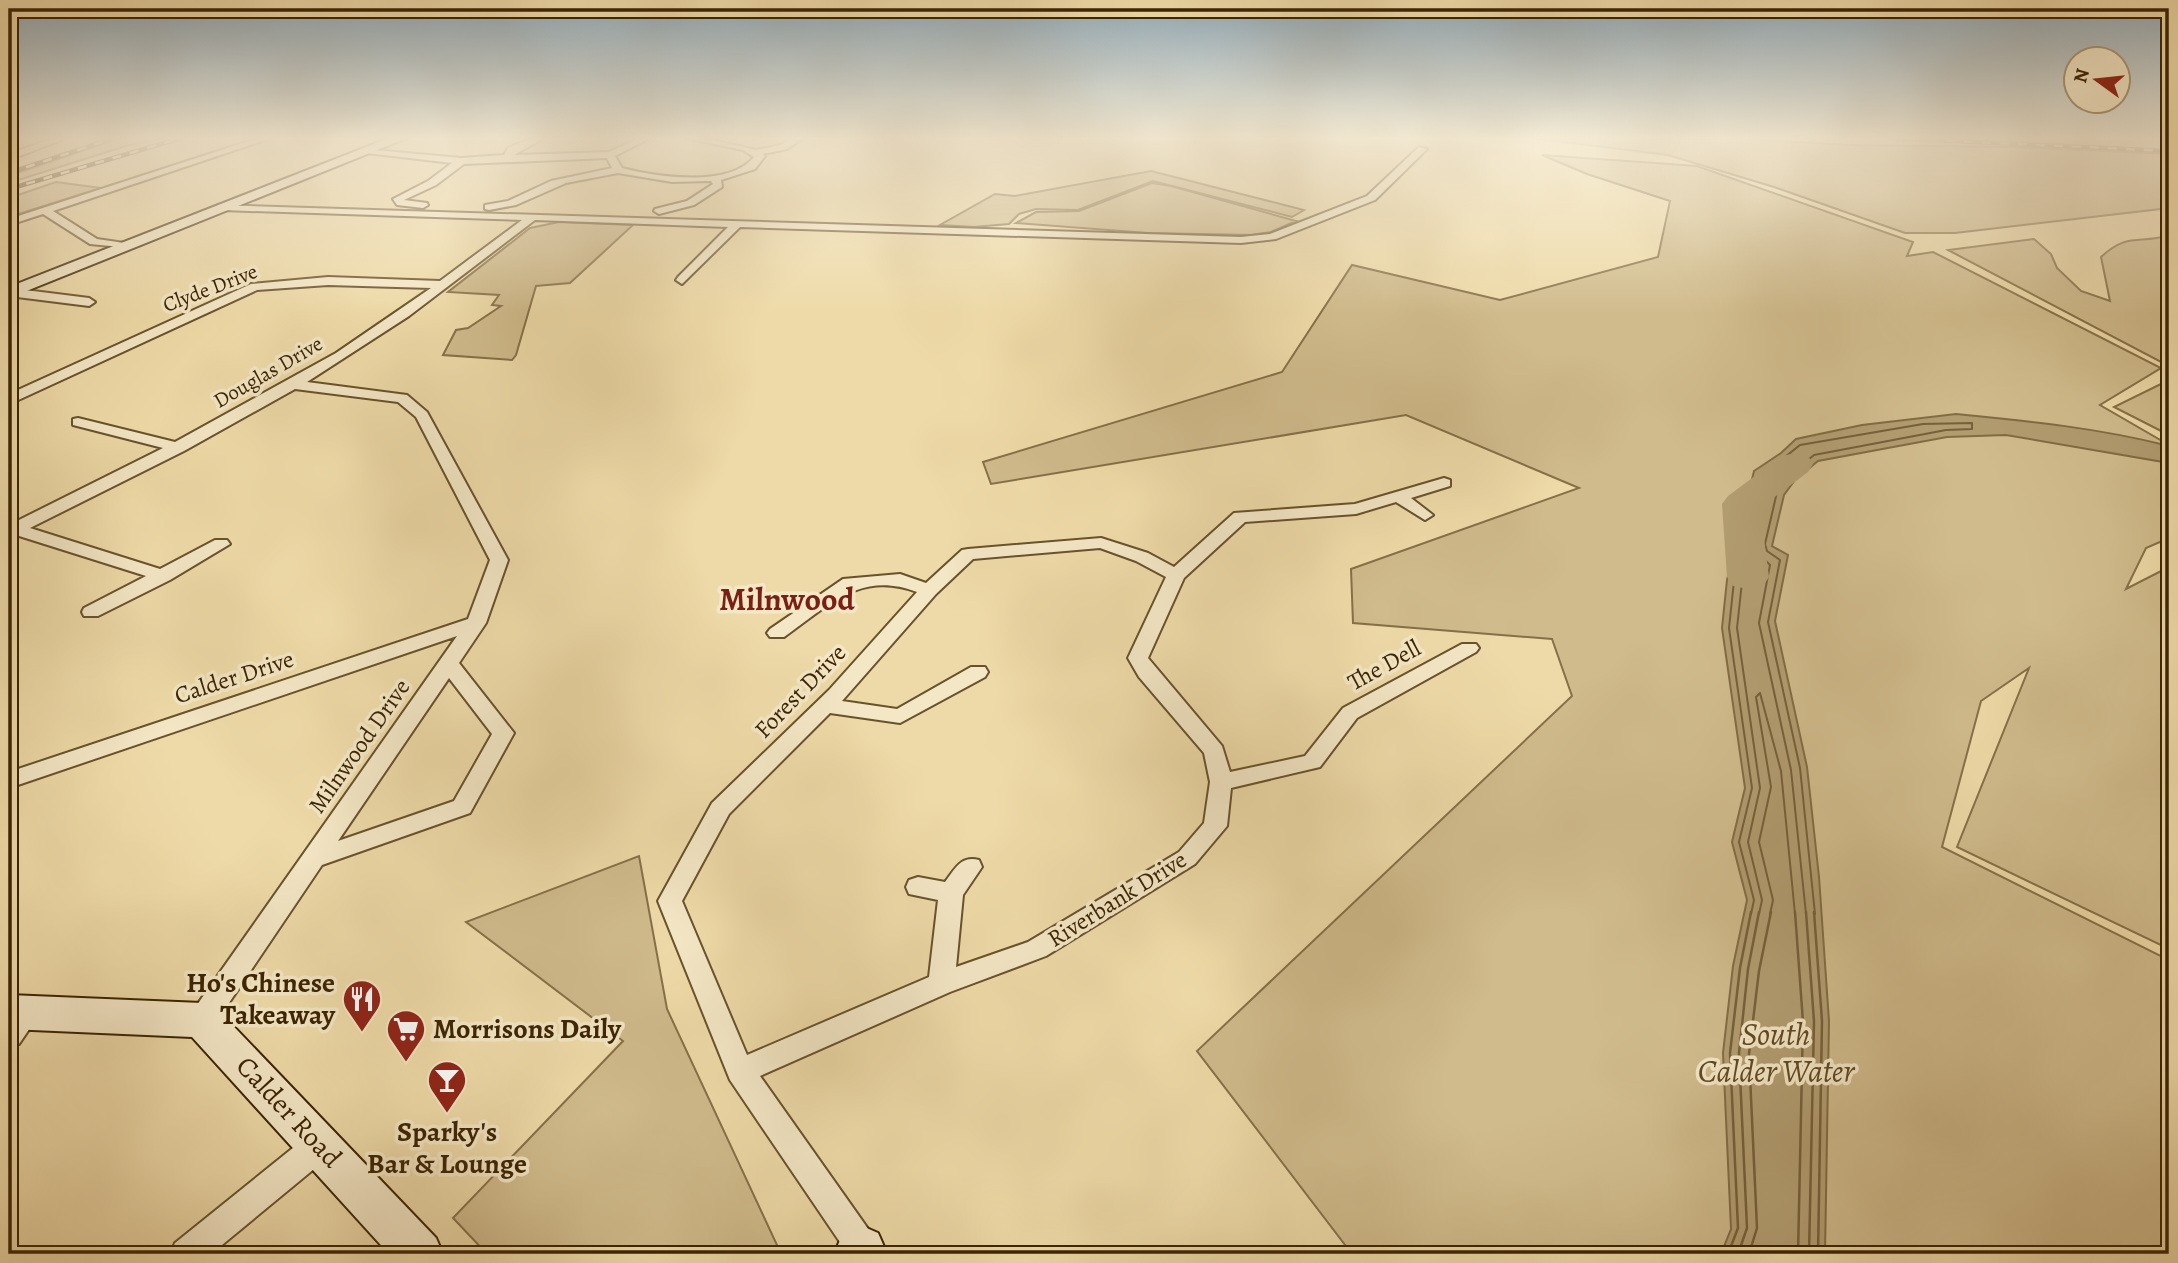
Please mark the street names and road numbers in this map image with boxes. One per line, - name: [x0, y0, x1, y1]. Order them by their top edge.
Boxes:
- street label: Clyde Drive: [159, 257, 261, 319]
- street label: Douglas Drive: [208, 329, 328, 415]
- street label: The Dell: [1342, 632, 1426, 698]
- street label: Forest Drive: [747, 637, 853, 745]
- street label: Calder Drive: [170, 643, 298, 711]
- street label: Milnwood Drive: [301, 672, 417, 820]
- street label: Riverbank Drive: [1041, 843, 1193, 955]
- street label: Calder Road: [228, 1048, 351, 1177]

